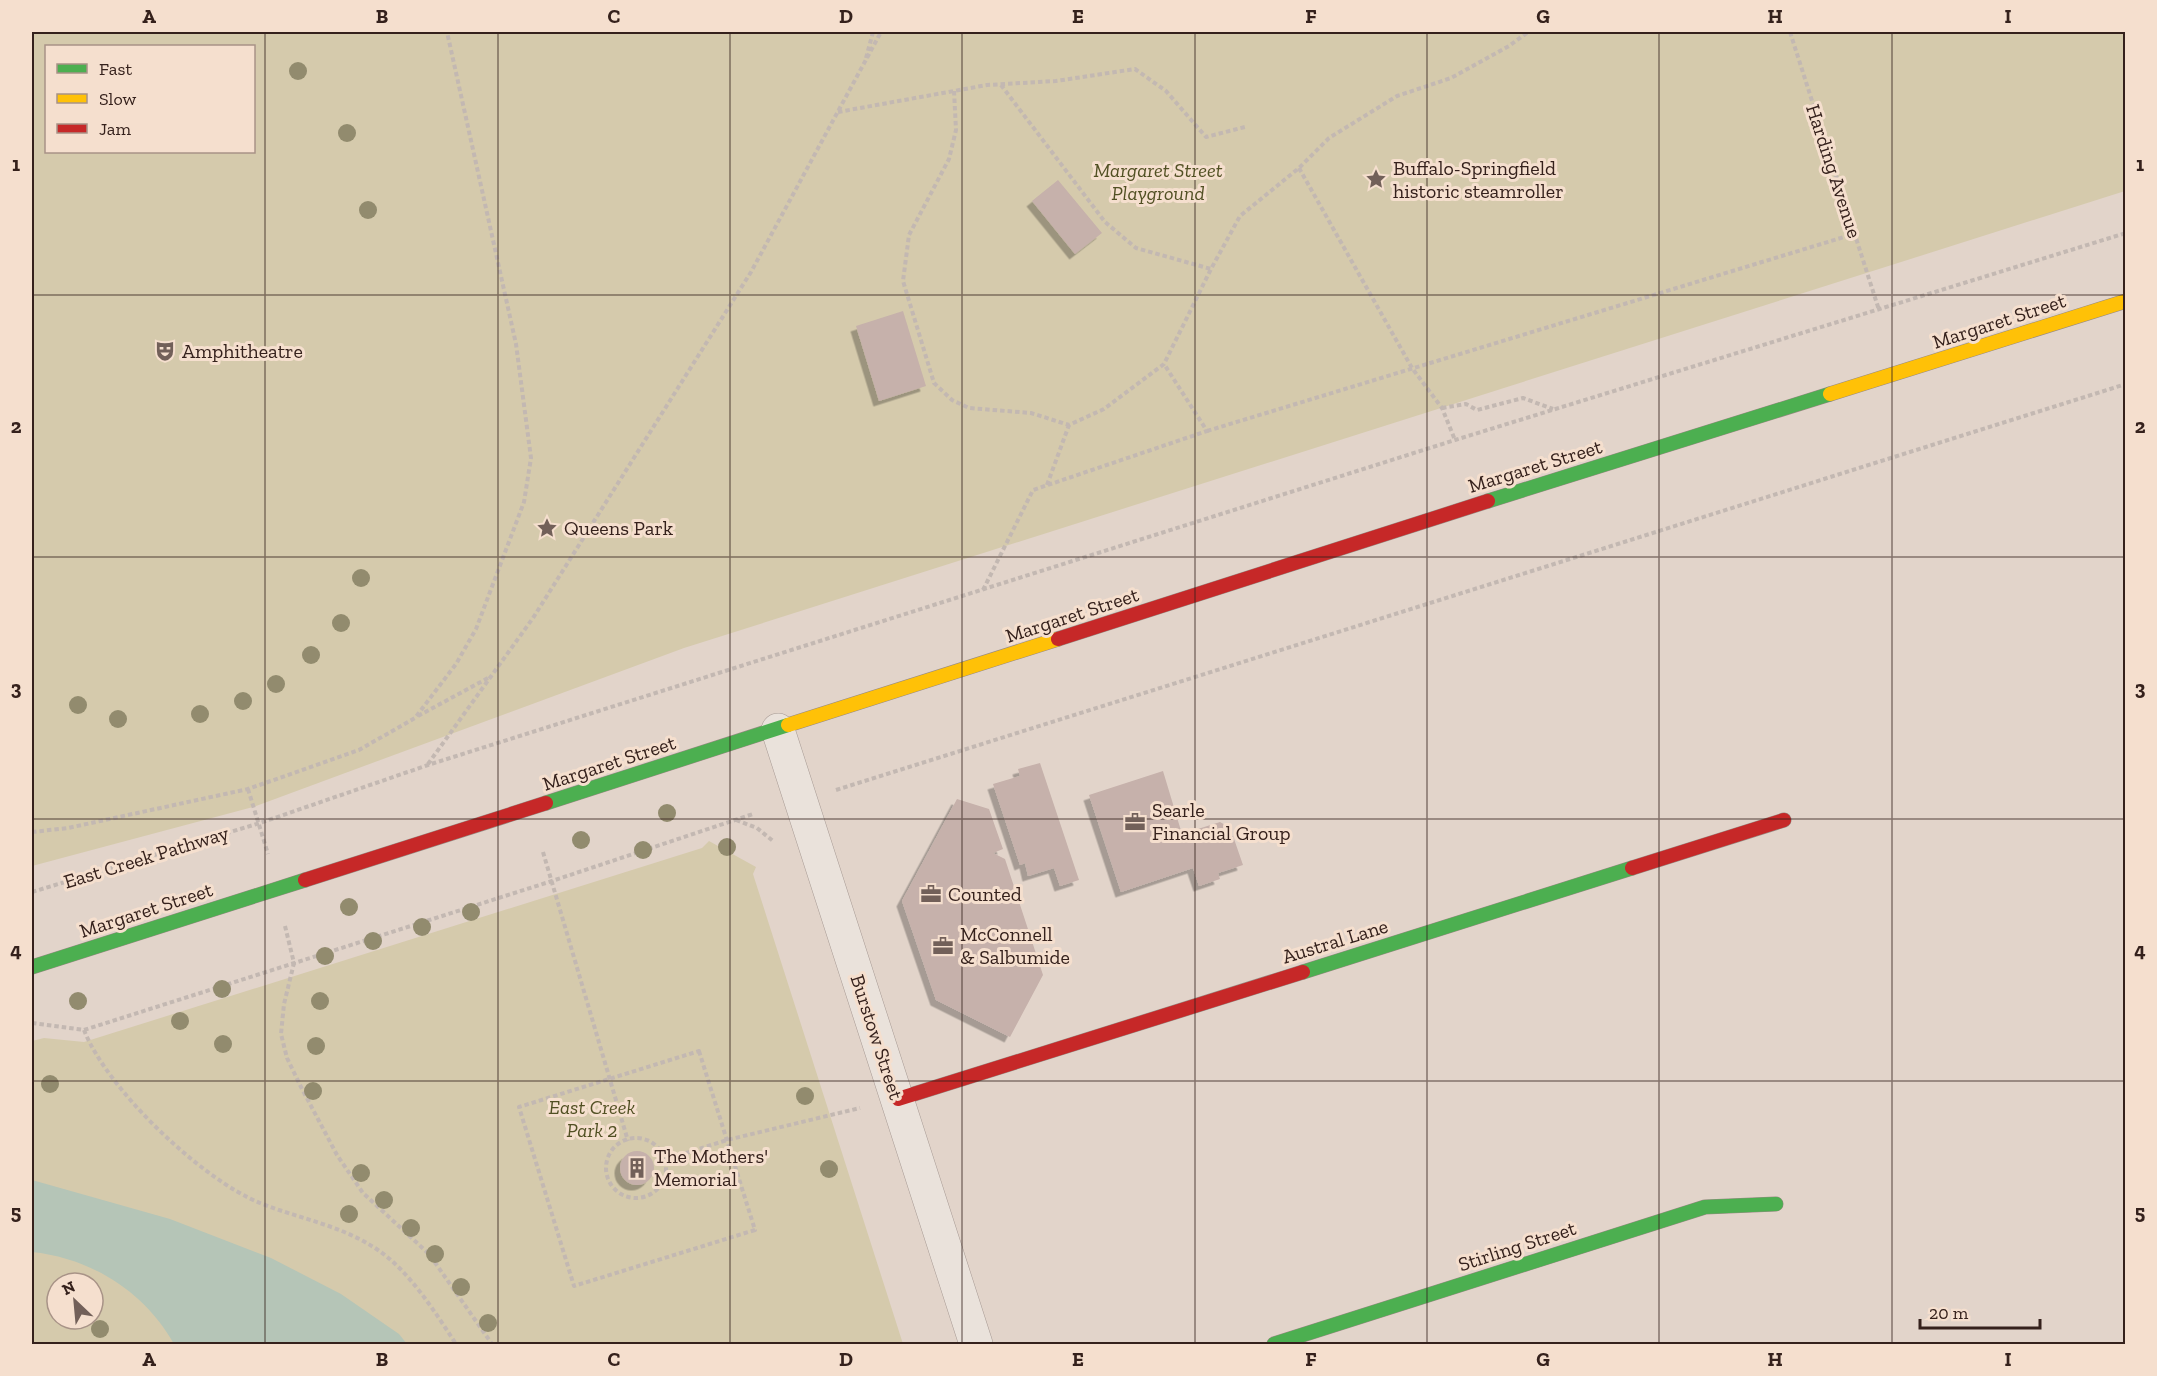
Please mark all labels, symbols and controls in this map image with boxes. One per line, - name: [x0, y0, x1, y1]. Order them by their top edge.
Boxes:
- text: A: [142, 4, 156, 28]
- text: B: [376, 4, 388, 28]
- text: C: [608, 4, 621, 28]
- text: D: [839, 4, 853, 28]
- text: E: [1072, 4, 1084, 28]
- text: F: [1305, 4, 1317, 28]
- text: G: [1536, 4, 1550, 28]
- text: H: [1767, 4, 1783, 28]
- text: I: [2004, 4, 2012, 28]
- legend: [45, 45, 255, 153]
- text: Fast: [99, 58, 132, 80]
- text: Slow: [99, 88, 136, 110]
- street label: Harding Avenue: [1801, 101, 1867, 241]
- text: Jam: [99, 118, 131, 140]
- text: 1: [12, 152, 20, 176]
- text: 1: [2136, 152, 2144, 176]
- place label: Buffalo-Springfield historic steamroller: [1393, 156, 1564, 203]
- park label: Margaret Street Playground: [1093, 158, 1223, 205]
- place icon: Buffalo-Springfield historic steamroller: [1364, 167, 1388, 191]
- street label: Margaret Street: [1929, 288, 2069, 354]
- theatre icon: Amphitheatre: [153, 339, 177, 363]
- place label: Amphitheatre: [182, 339, 303, 363]
- text: 2: [11, 414, 22, 438]
- text: 2: [2135, 414, 2146, 438]
- street label: Margaret Street: [1465, 434, 1605, 498]
- place icon: Queens Park: [535, 516, 559, 540]
- place label: Queens Park: [564, 516, 674, 540]
- street label: Margaret Street: [1002, 582, 1142, 648]
- text: 3: [11, 676, 22, 700]
- text: 3: [2135, 676, 2146, 700]
- street label: Margaret Street: [539, 730, 679, 796]
- place label: Searle Financial Group: [1152, 798, 1290, 845]
- office icon: Searle Financial Group: [1123, 810, 1147, 834]
- street label: East Creek Pathway: [61, 820, 232, 894]
- street label: Margaret Street: [76, 877, 216, 943]
- office icon: Counted: [919, 882, 943, 906]
- place label: Counted: [948, 882, 1022, 906]
- street label: Austral Lane: [1279, 914, 1391, 968]
- place label: McConnell & Salbumide: [960, 922, 1070, 969]
- office icon: McConnell & Salbumide: [931, 934, 955, 958]
- text: 4: [10, 938, 22, 962]
- text: 4: [2134, 938, 2146, 962]
- street label: Burstow Street: [845, 971, 909, 1103]
- park label: East Creek Park 2: [549, 1095, 636, 1142]
- place label: The Mothers' Memorial: [654, 1144, 768, 1191]
- building icon: The Mothers' Memorial: [625, 1156, 649, 1180]
- text: 5: [11, 1200, 21, 1224]
- text: 5: [2135, 1200, 2145, 1224]
- street label: Stirling Street: [1455, 1215, 1580, 1276]
- north arrow: [45, 1271, 105, 1331]
- text: N: [59, 1277, 78, 1299]
- scale bar: [1920, 1292, 2040, 1330]
- text: 20 m: [1929, 1302, 1969, 1324]
- text: A: [142, 1347, 156, 1371]
- text: B: [376, 1347, 388, 1371]
- text: C: [608, 1347, 621, 1371]
- text: D: [839, 1347, 853, 1371]
- text: E: [1072, 1347, 1084, 1371]
- text: F: [1305, 1347, 1317, 1371]
- text: G: [1536, 1347, 1550, 1371]
- text: H: [1767, 1347, 1783, 1371]
- text: I: [2004, 1347, 2012, 1371]

